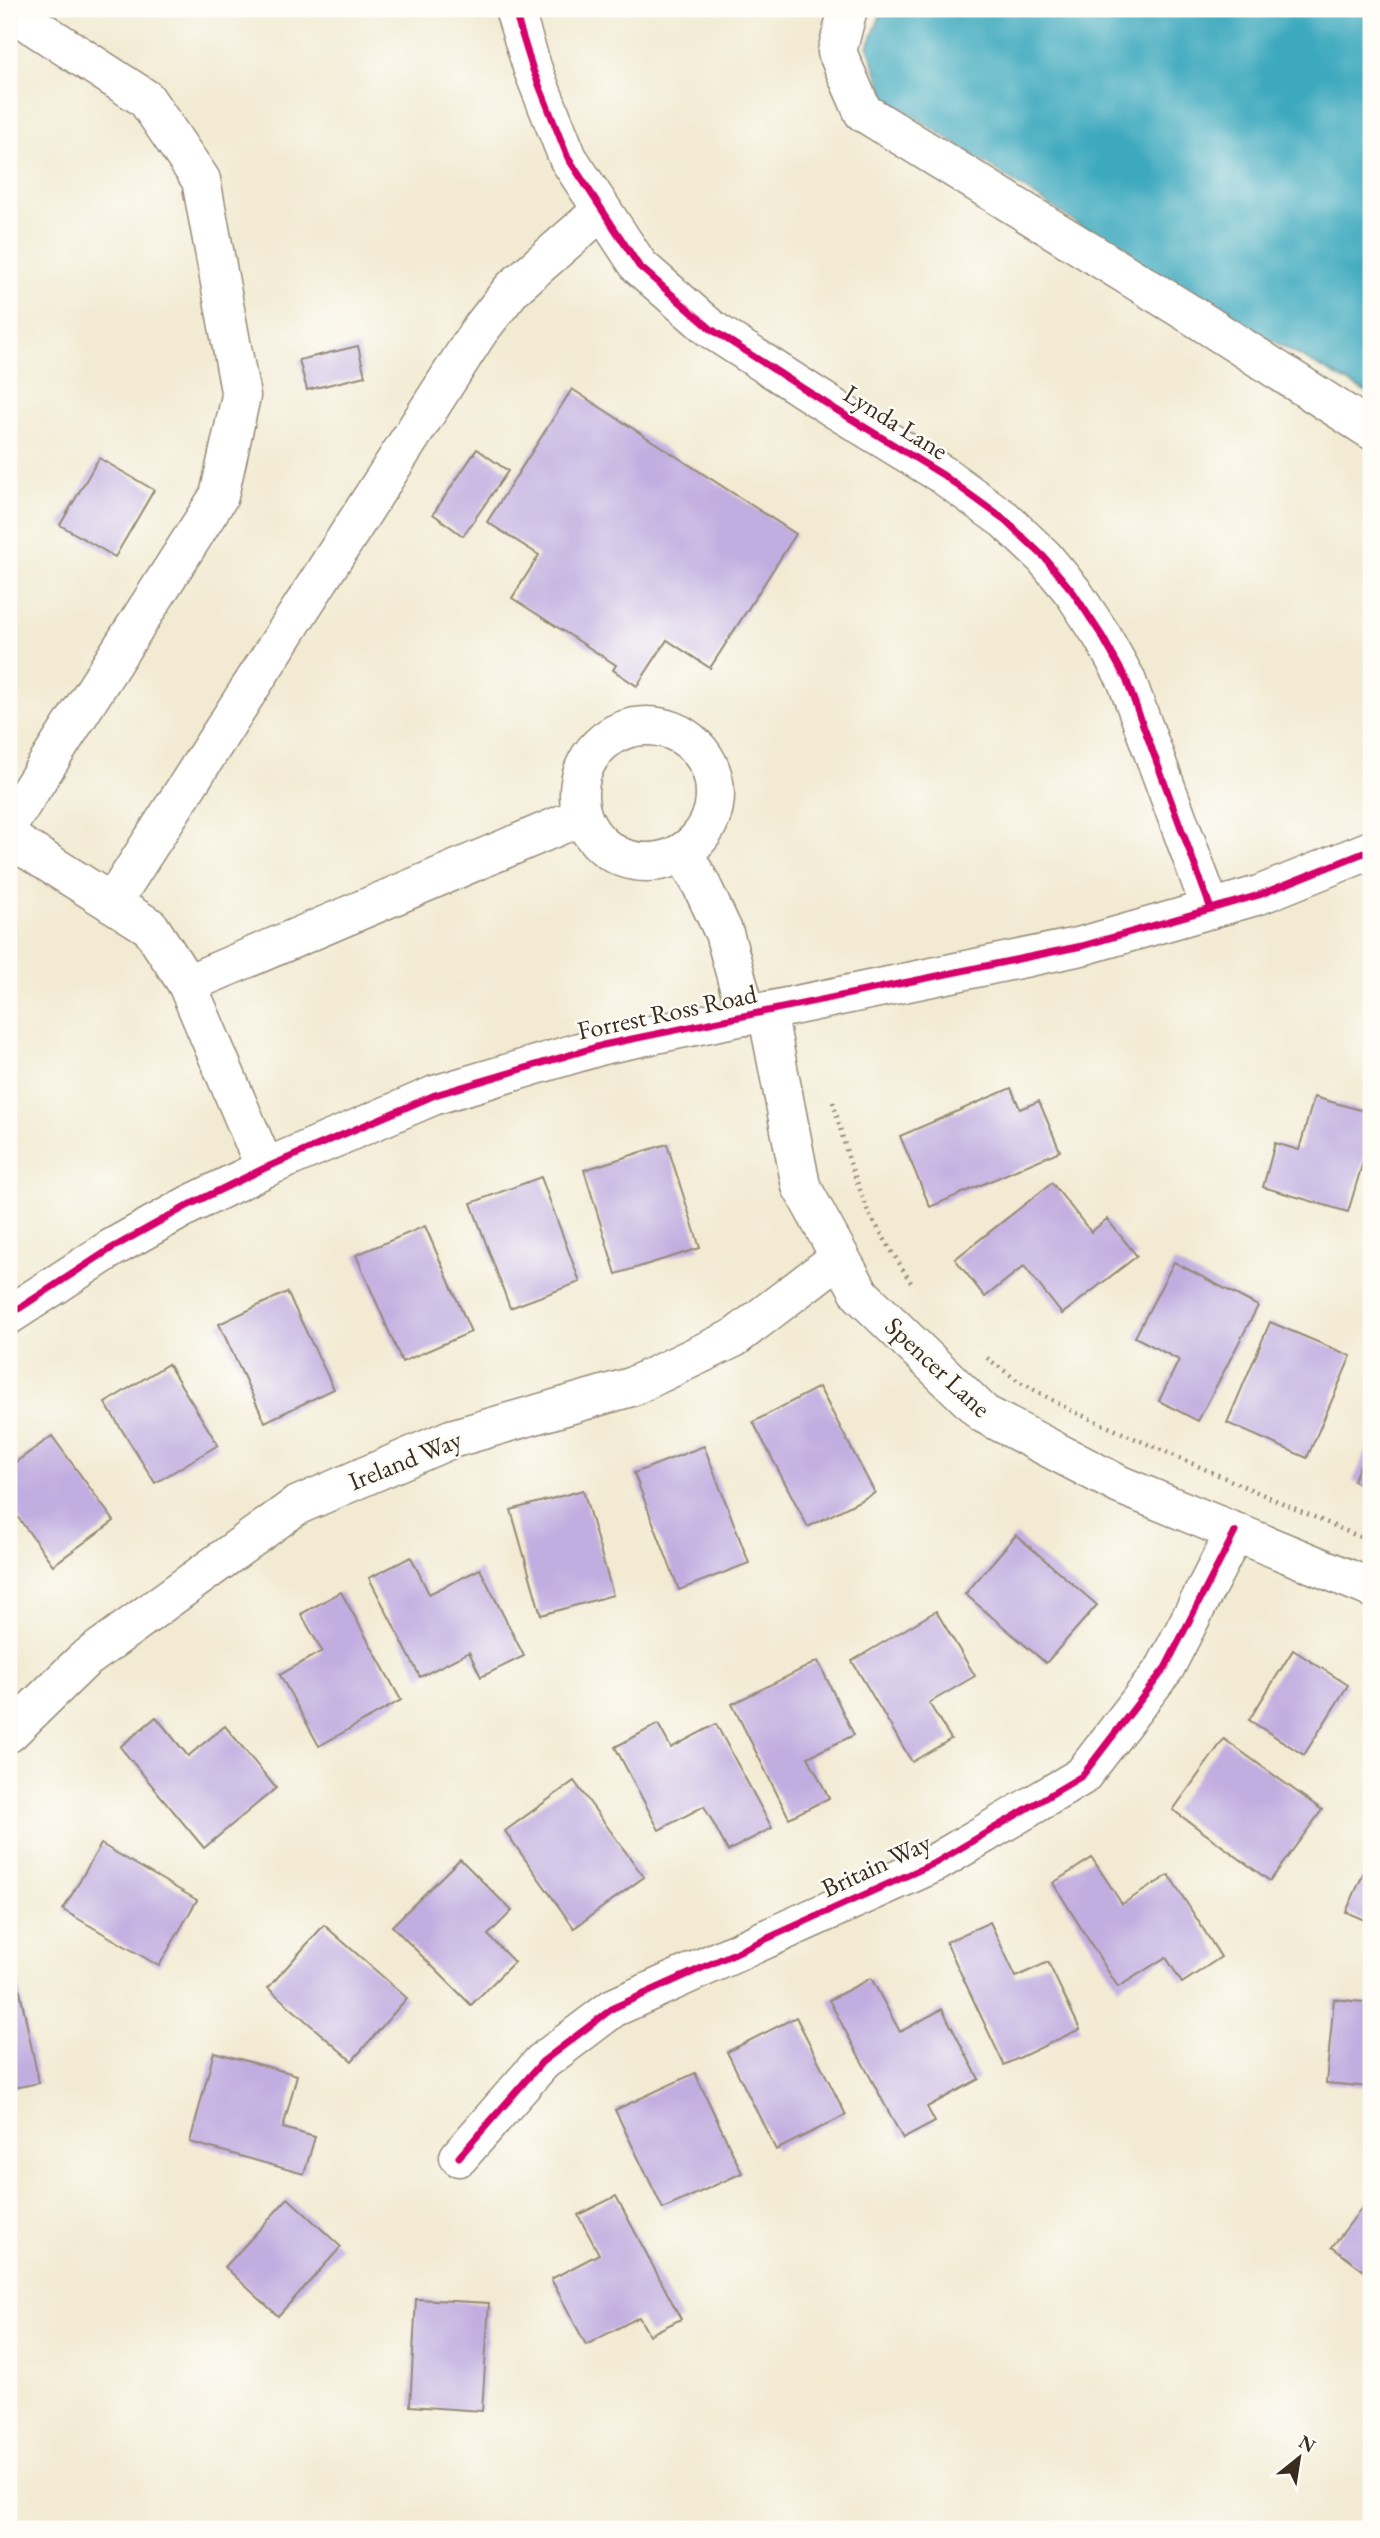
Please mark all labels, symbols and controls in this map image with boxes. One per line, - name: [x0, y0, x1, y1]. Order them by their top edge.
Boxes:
- street label: Lynda Lane: [837, 377, 955, 467]
- street label: Forrest Ross Road: [574, 976, 761, 1048]
- street label: Spencer Lane: [878, 1309, 998, 1425]
- street label: Ireland Way: [343, 1422, 467, 1498]
- street label: Britain Way: [816, 1825, 937, 1905]
- north arrow: [1264, 2422, 1334, 2492]
- text: N: [1294, 2429, 1321, 2459]

